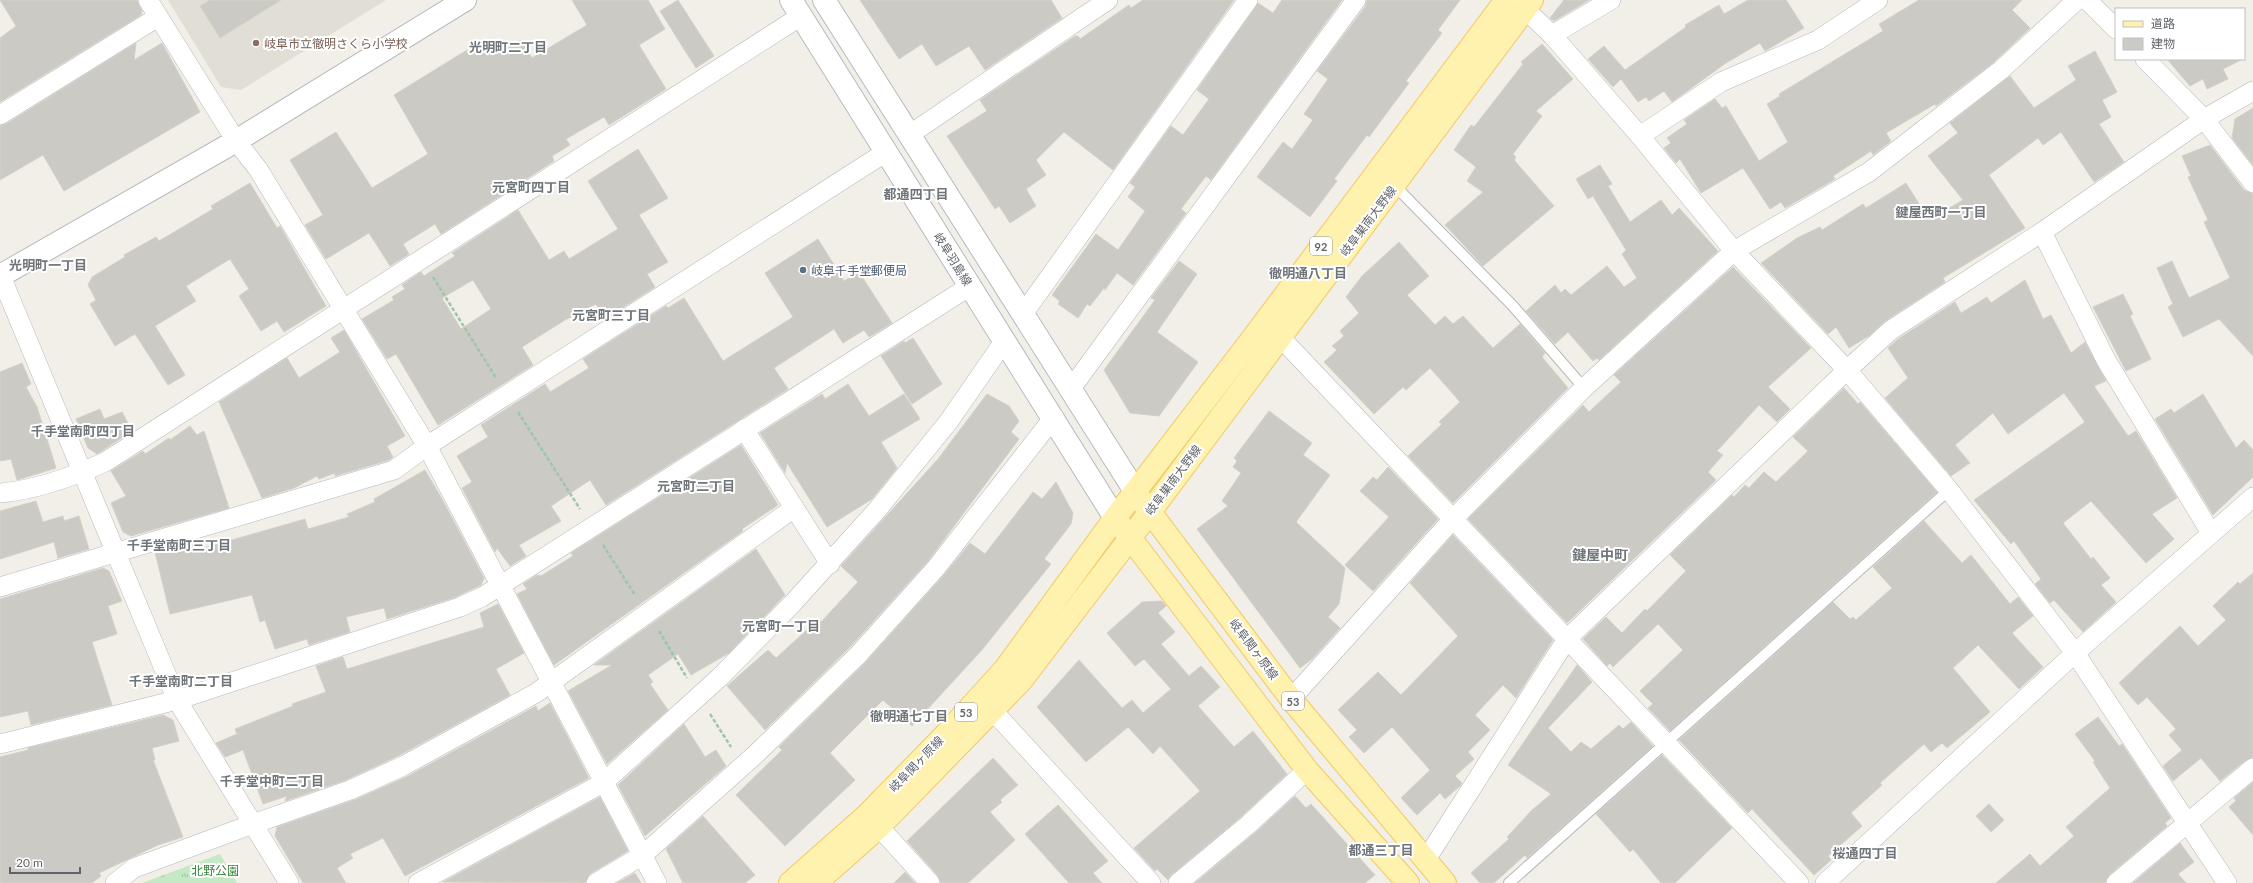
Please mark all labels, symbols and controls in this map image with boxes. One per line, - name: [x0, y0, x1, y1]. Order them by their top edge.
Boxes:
- legend: [2115, 8, 2245, 60]
- text: 道路: [2151, 16, 2175, 31]
- place label: 岐阜市立徹明さくら小学校: [264, 36, 408, 51]
- text: 建物: [2151, 36, 2175, 51]
- marker: 岐阜市立徹明さくら小学校: [251, 38, 261, 48]
- district label: 光明町二丁目: [469, 39, 547, 55]
- district label: 元宮町四丁目: [492, 179, 570, 195]
- street label: 岐阜巣南大野線: [1337, 183, 1399, 259]
- district label: 都通四丁目: [883, 186, 949, 202]
- district label: 鍵屋西町一丁目: [1895, 204, 1987, 220]
- street label: 岐阜羽島線: [931, 230, 975, 288]
- road number: 92: [1310, 237, 1332, 255]
- district label: 光明町一丁目: [9, 257, 87, 273]
- place label: 岐阜千手堂郵便局: [811, 263, 907, 278]
- marker: 岐阜千手堂郵便局: [798, 265, 808, 275]
- district label: 徹明通八丁目: [1269, 265, 1347, 281]
- district label: 元宮町三丁目: [572, 307, 650, 323]
- district label: 千手堂南町四丁目: [31, 423, 135, 439]
- street label: 岐阜巣南大野線: [1142, 442, 1204, 518]
- district label: 元宮町二丁目: [657, 478, 735, 494]
- district label: 千手堂南町三丁目: [127, 537, 231, 553]
- district label: 鍵屋中町: [1572, 546, 1628, 563]
- street label: 岐阜関ヶ原線: [1226, 616, 1282, 682]
- district label: 元宮町一丁目: [742, 618, 820, 634]
- district label: 千手堂南町二丁目: [129, 673, 233, 689]
- road number: 53: [1282, 692, 1304, 710]
- road number: 53: [955, 703, 977, 721]
- district label: 徹明通七丁目: [870, 708, 948, 724]
- street label: 岐阜関ヶ原線: [886, 733, 946, 795]
- district label: 千手堂中町二丁目: [220, 773, 324, 789]
- district label: 都通三丁目: [1348, 842, 1414, 858]
- district label: 桜通四丁目: [1832, 845, 1898, 861]
- scale bar: [10, 849, 80, 875]
- text: 20 m: [16, 855, 43, 870]
- park label: 北野公園: [191, 863, 239, 878]

